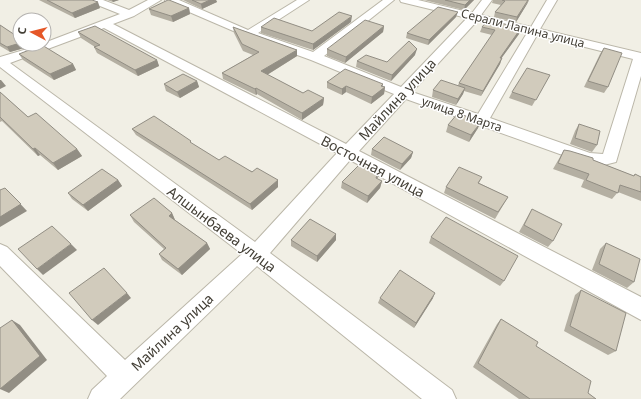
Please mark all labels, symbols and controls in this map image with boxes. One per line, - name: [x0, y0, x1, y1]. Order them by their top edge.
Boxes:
- street label: Серали Лапина улица: [459, 4, 587, 52]
- north arrow: [12, 12, 52, 52]
- text: С: [14, 26, 29, 35]
- street label: Майлина улица: [354, 54, 440, 144]
- street label: улица 8 Марта: [419, 92, 505, 136]
- street label: Восточная улица: [318, 131, 428, 201]
- street label: Алшынбаева улица: [164, 182, 280, 276]
- street label: Майлина улица: [127, 289, 217, 375]

